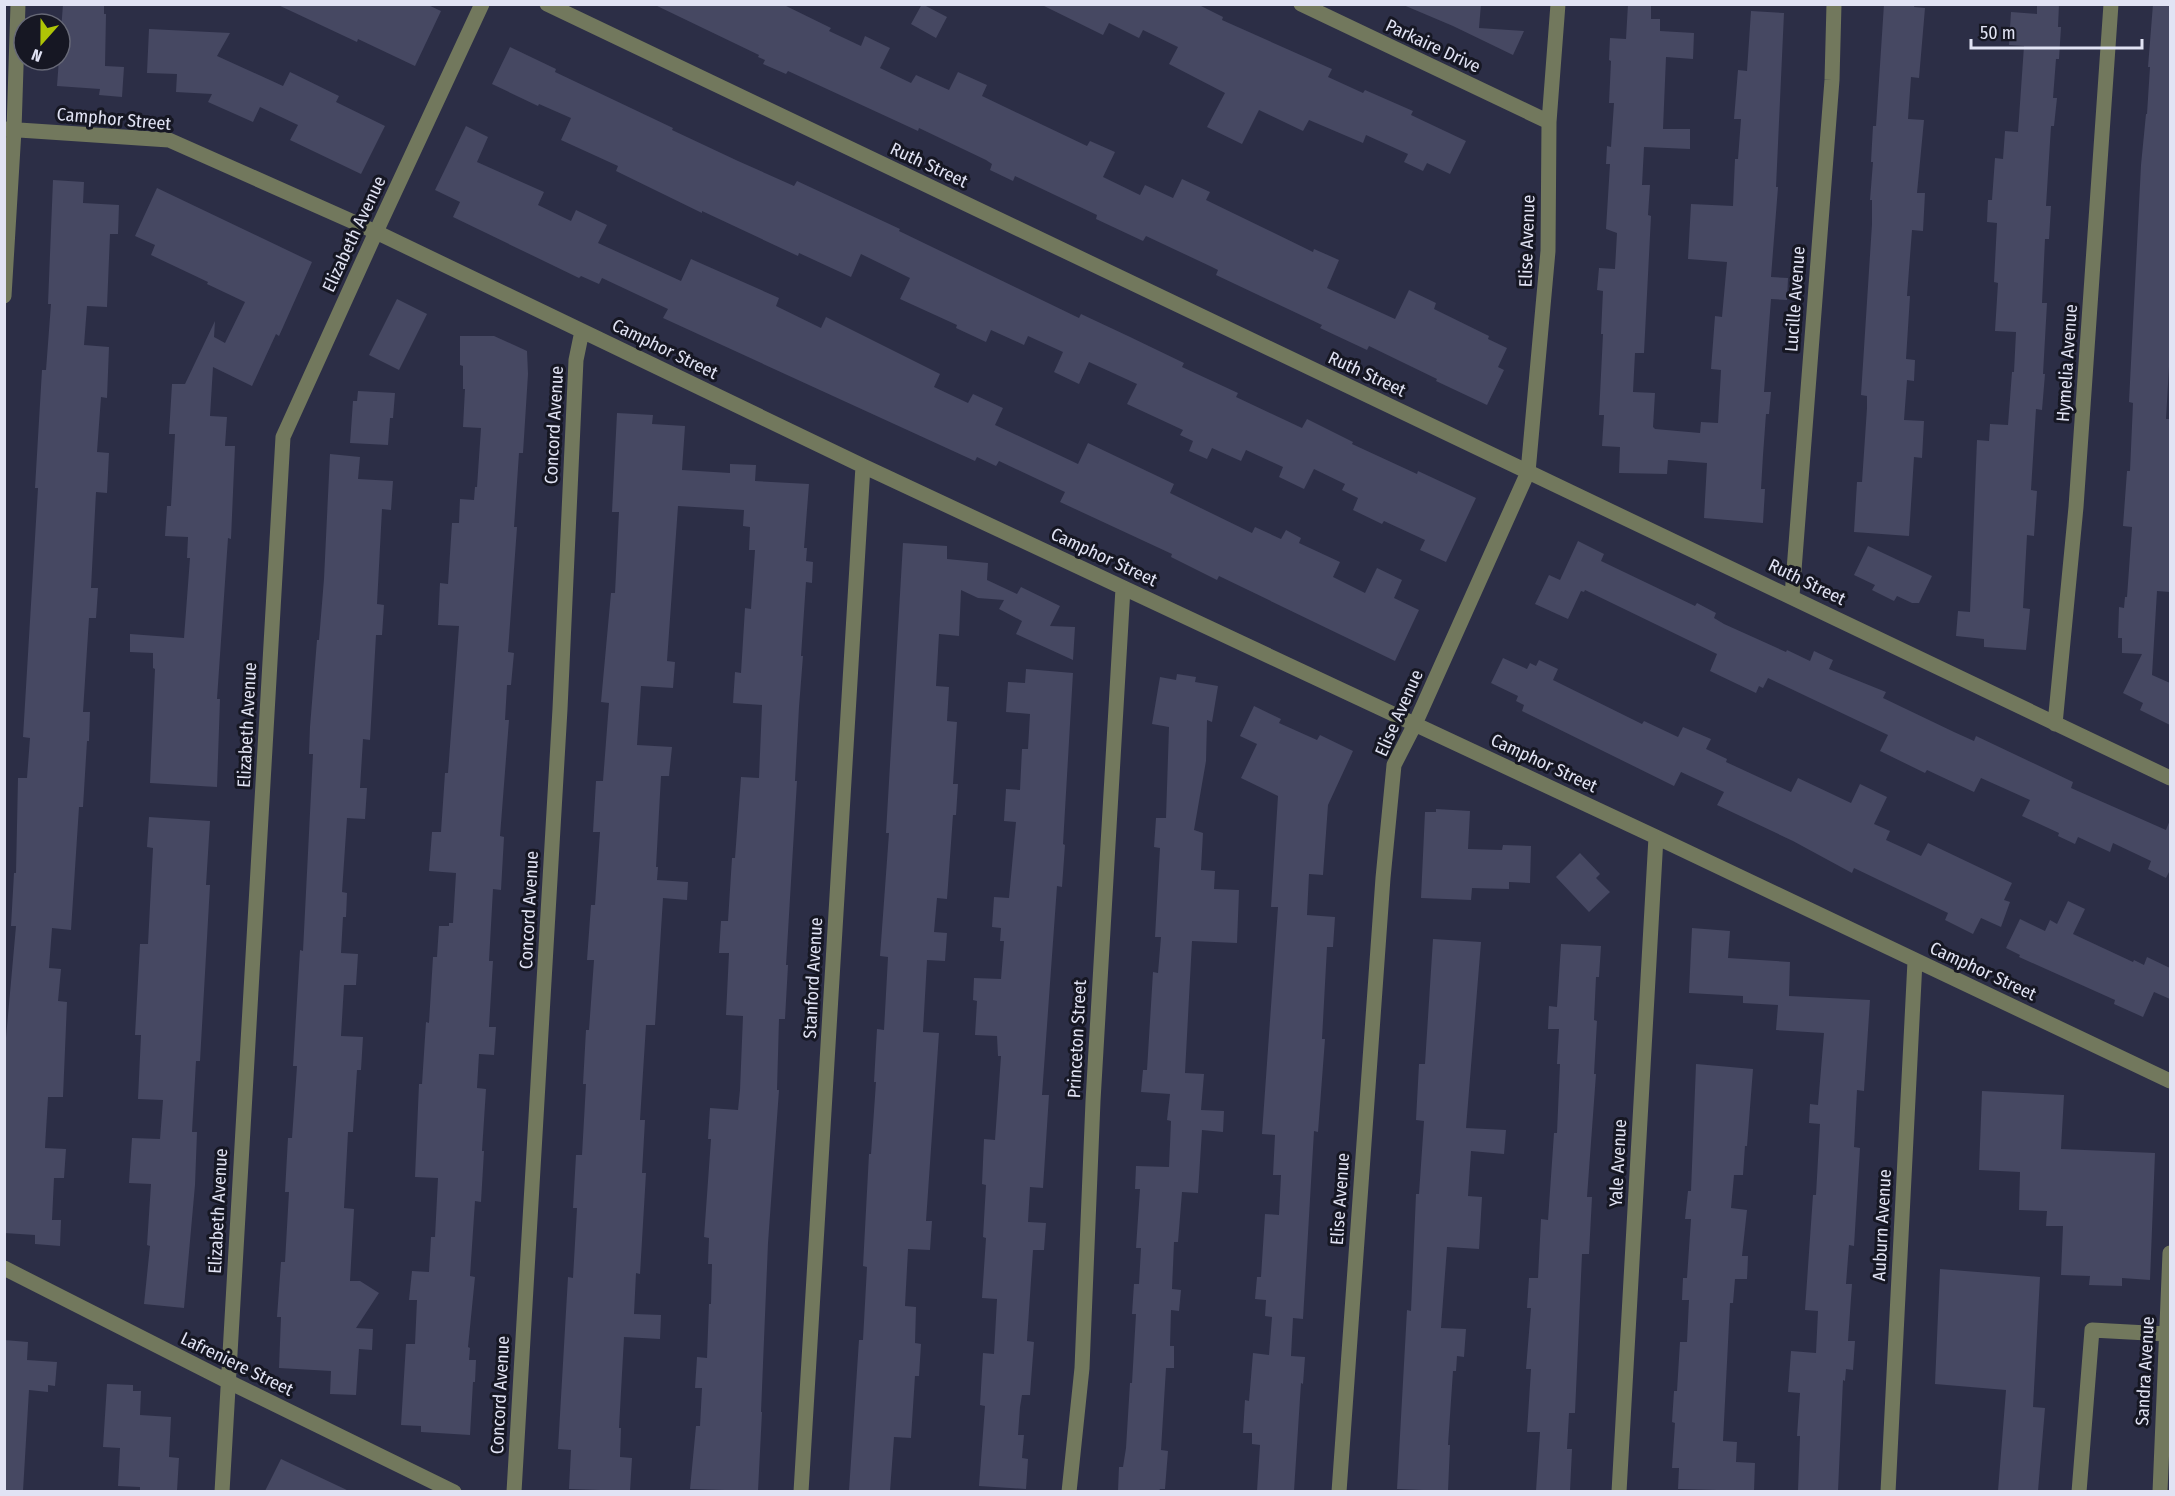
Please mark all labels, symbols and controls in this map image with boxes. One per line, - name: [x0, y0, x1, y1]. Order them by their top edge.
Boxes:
- north arrow: [12, 12, 72, 72]
- scale bar: [1971, 12, 2142, 50]
- street label: Parkaire Drive: [1382, 14, 1484, 78]
- text: 50 m: [1980, 22, 2016, 44]
- text: N: [29, 45, 45, 66]
- street label: Camphor Street: [56, 103, 172, 135]
- street label: Ruth Street: [887, 137, 971, 193]
- street label: Elizabeth Avenue: [318, 172, 391, 296]
- street label: Elise Avenue: [1514, 194, 1540, 288]
- street label: Lucille Avenue: [1780, 245, 1810, 353]
- street label: Hymelia Avenue: [2052, 303, 2082, 423]
- street label: Camphor Street: [609, 314, 722, 384]
- street label: Ruth Street: [1325, 346, 1409, 402]
- street label: Concord Avenue: [540, 365, 568, 485]
- street label: Camphor Street: [1047, 523, 1161, 591]
- street label: Ruth Street: [1765, 554, 1849, 610]
- street label: Elizabeth Avenue: [233, 662, 261, 788]
- street label: Elise Avenue: [1370, 666, 1428, 760]
- street label: Camphor Street: [1487, 729, 1601, 797]
- street label: Concord Avenue: [515, 850, 543, 970]
- street label: Stanford Avenue: [799, 917, 827, 1039]
- street label: Camphor Street: [1926, 937, 2040, 1005]
- street label: Princeton Street: [1063, 979, 1091, 1099]
- street label: Yale Avenue: [1605, 1118, 1631, 1208]
- street label: Elizabeth Avenue: [204, 1148, 232, 1274]
- street label: Elise Avenue: [1326, 1152, 1354, 1246]
- street label: Auburn Avenue: [1868, 1168, 1896, 1281]
- street label: Sandra Avenue: [2131, 1316, 2159, 1426]
- street label: Lafreniere Street: [177, 1327, 297, 1401]
- street label: Concord Avenue: [486, 1335, 514, 1455]

